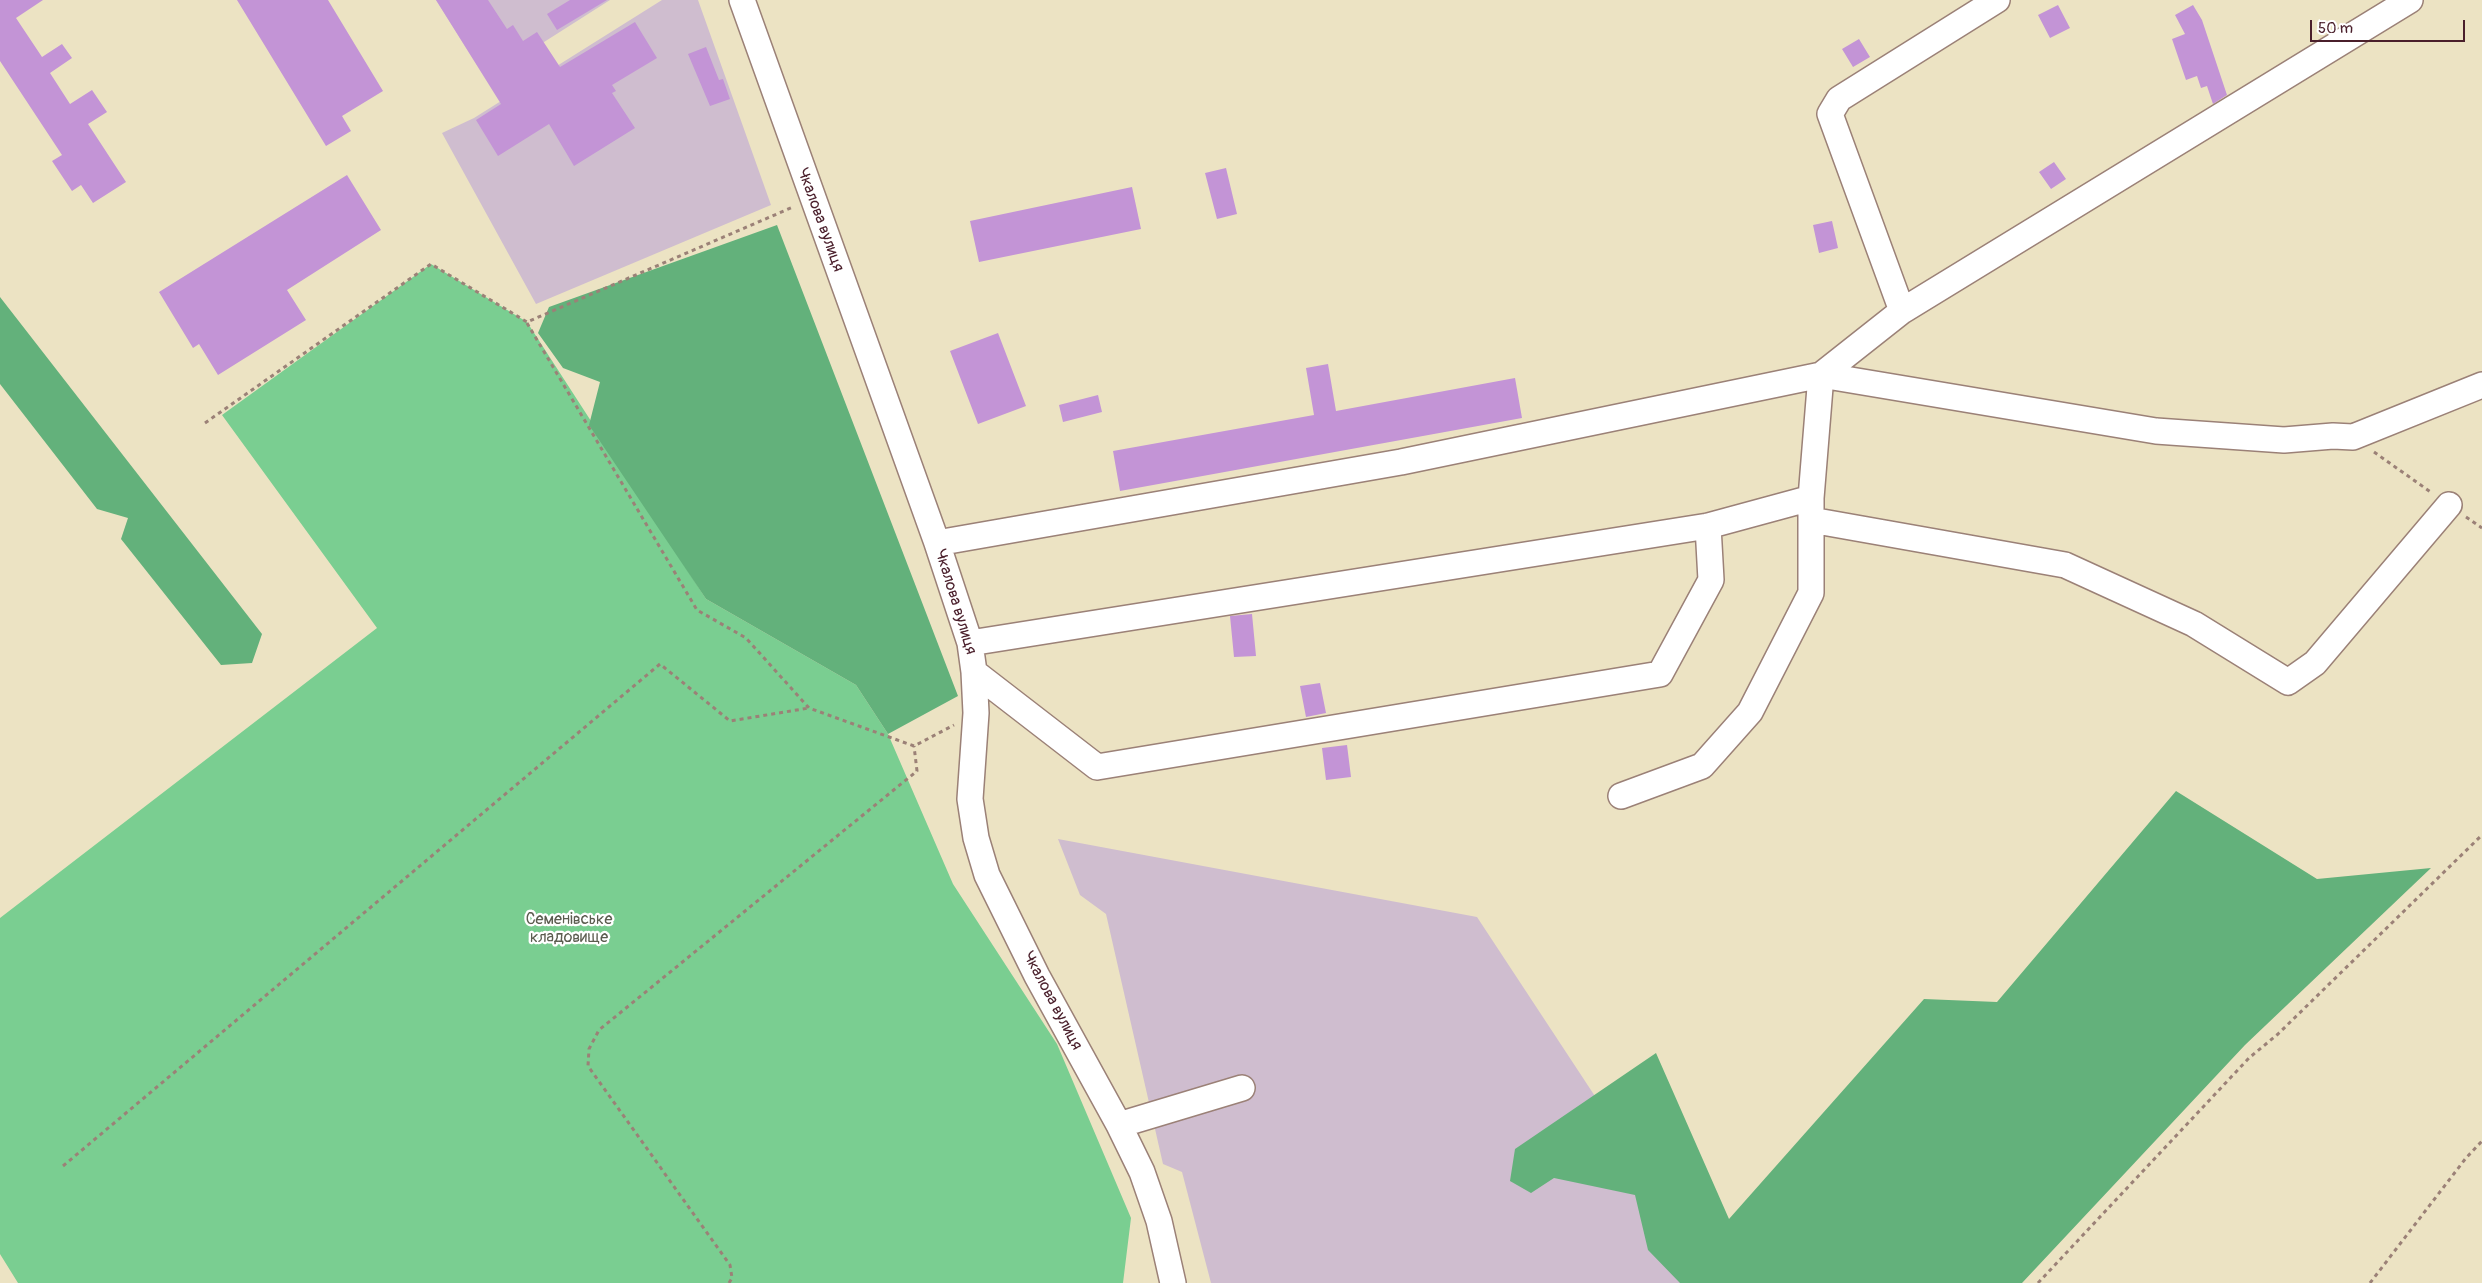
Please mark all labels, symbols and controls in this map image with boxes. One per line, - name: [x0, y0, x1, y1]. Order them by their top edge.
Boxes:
- scale bar: [2312, 10, 2467, 42]
- text: 50 m: [2318, 19, 2353, 38]
- street label: Чкалова вулиця: [792, 166, 848, 274]
- street label: Чкалова вулиця: [930, 547, 980, 657]
- park label: Семенівське кладовище: [526, 910, 612, 948]
- street label: Чкалова вулиця: [1018, 948, 1086, 1054]

